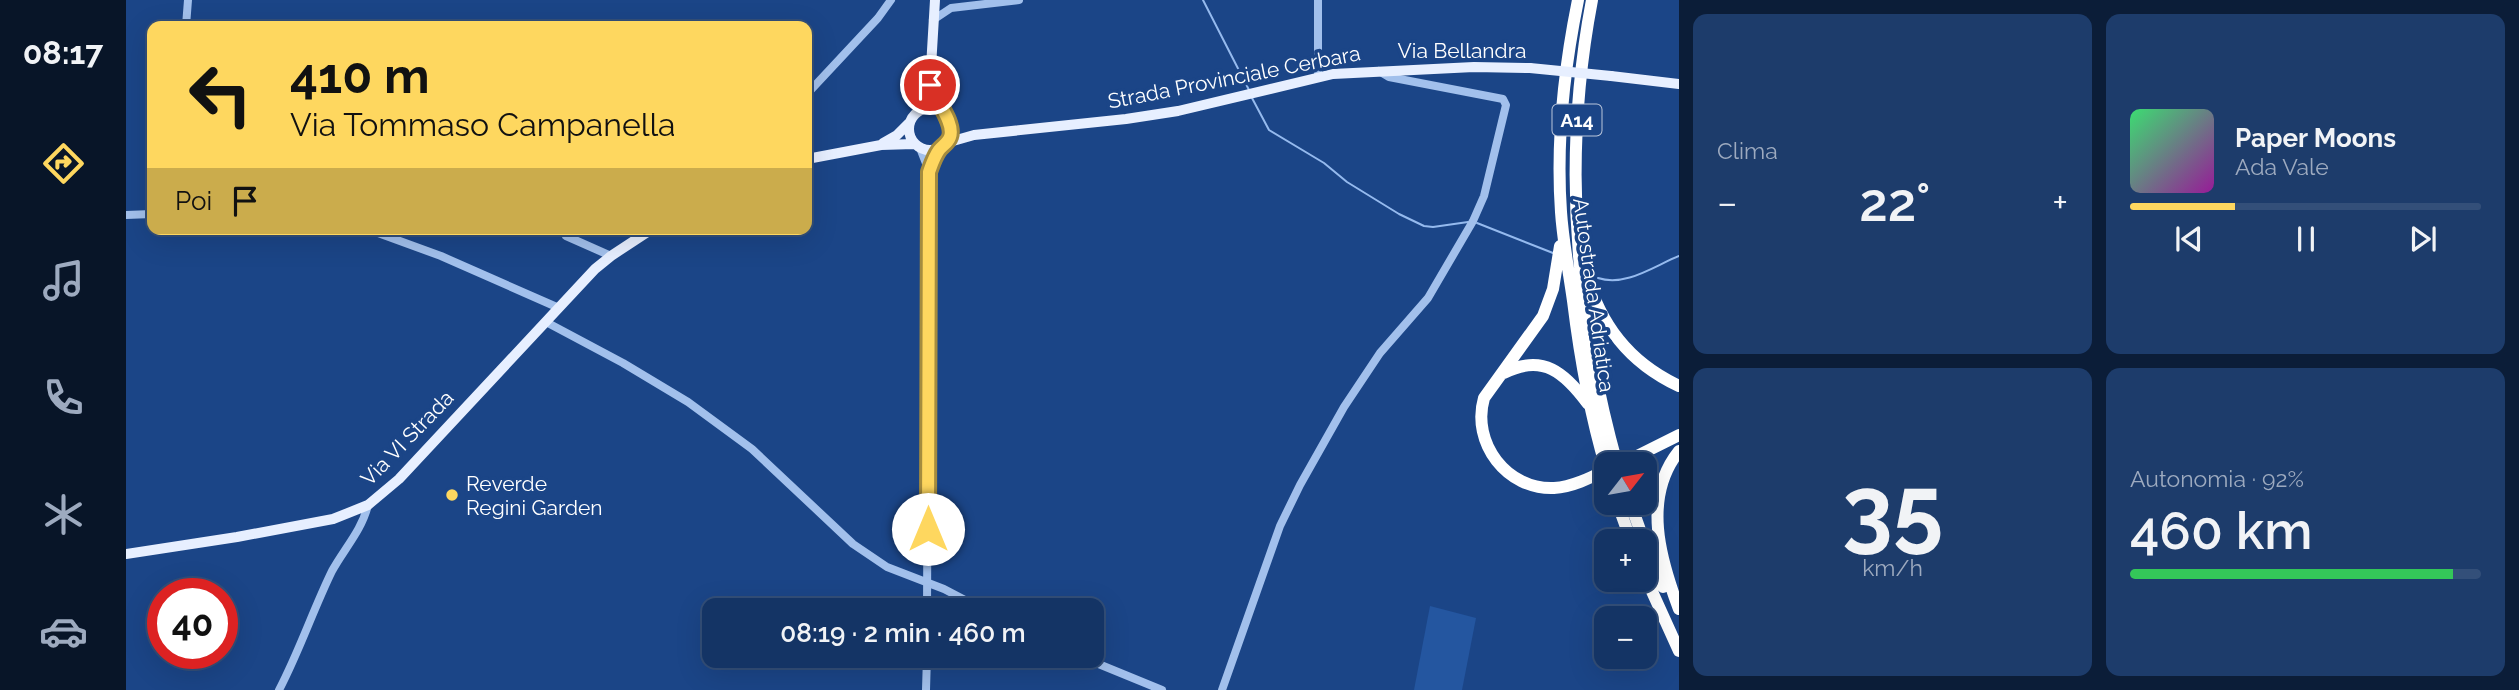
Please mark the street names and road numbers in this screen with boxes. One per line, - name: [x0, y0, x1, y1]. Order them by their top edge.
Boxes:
- street label: Via Bellandra: [1398, 38, 1526, 63]
- street label: Strada Provinciale Cerbara: [1106, 40, 1362, 114]
- road number: A14: [1552, 104, 1602, 136]
- street label: Autostrada Adriatica: [1568, 196, 1620, 394]
- street label: Via VI Strada: [355, 385, 459, 491]

